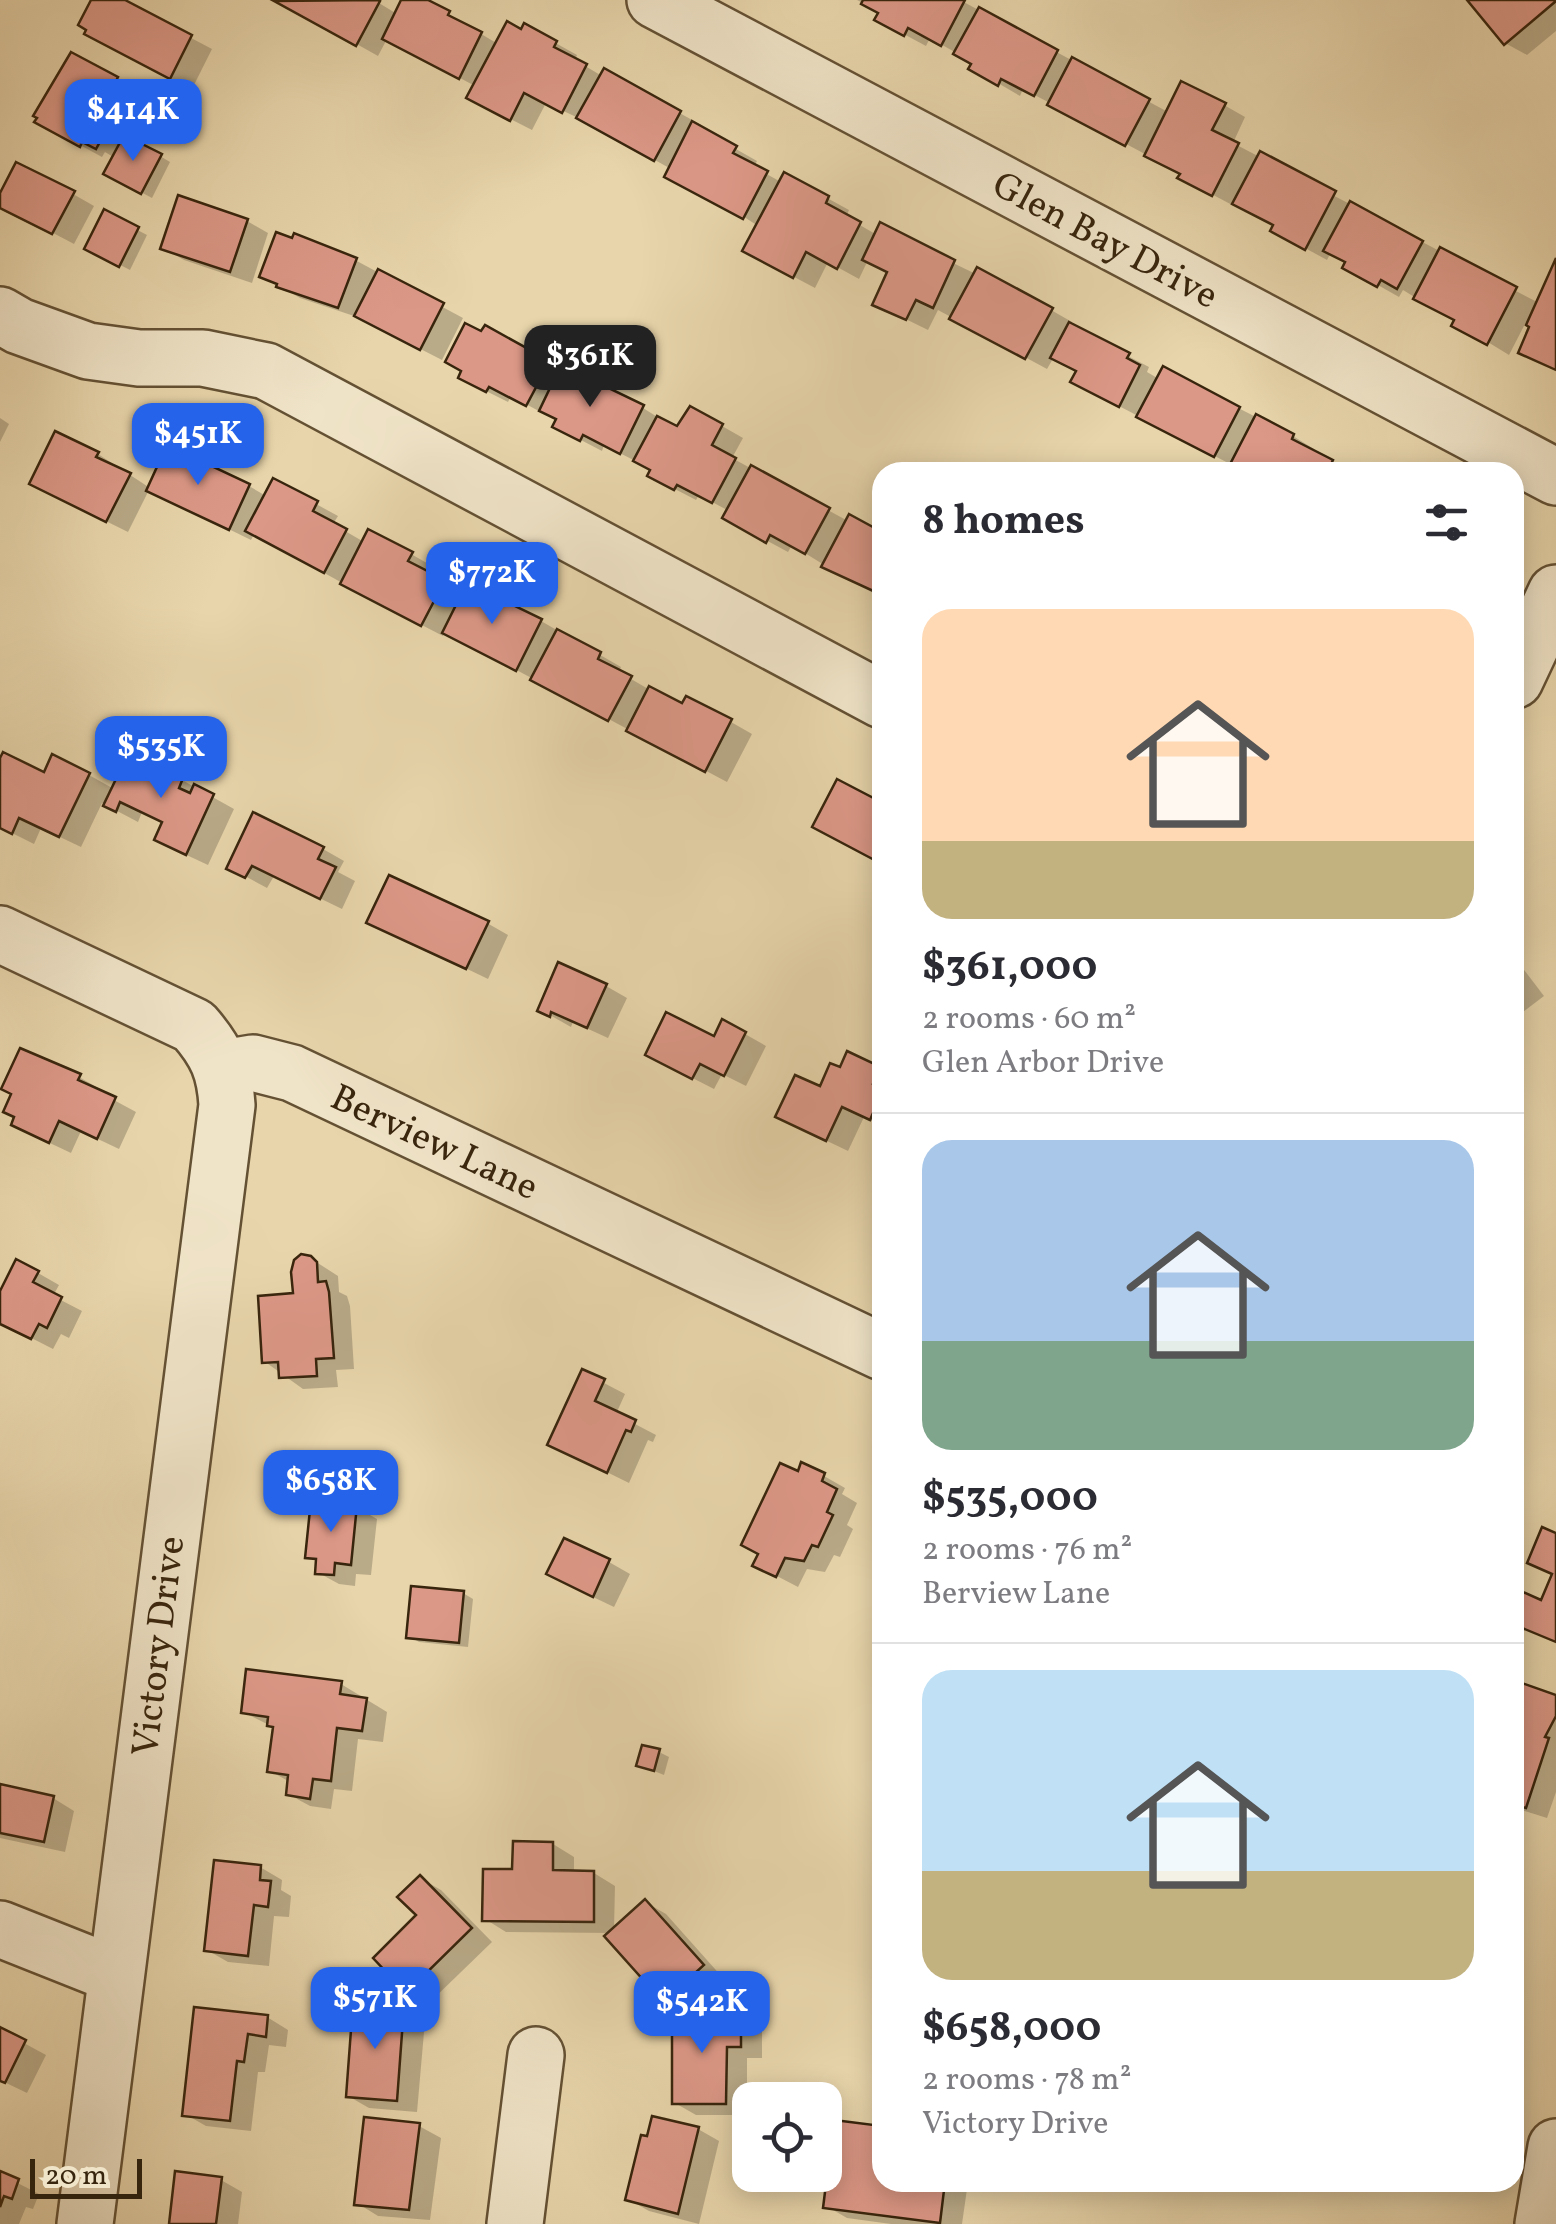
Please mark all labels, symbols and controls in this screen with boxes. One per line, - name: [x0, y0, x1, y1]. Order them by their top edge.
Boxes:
- pin: $414K: [63, 79, 203, 164]
- text: $414K: [87, 89, 179, 133]
- street label: Glen Bay Drive: [982, 160, 1227, 324]
- pin: $361K: [520, 325, 660, 410]
- text: $361K: [546, 335, 634, 379]
- pin: $451K: [128, 403, 268, 488]
- text: $451K: [154, 413, 242, 457]
- text: 8 homes: [922, 493, 1085, 552]
- icon: filters: [1419, 495, 1474, 550]
- pin: $772K: [422, 542, 562, 627]
- text: $772K: [448, 552, 536, 596]
- icon: home: [1108, 674, 1288, 854]
- pin: $535K: [91, 716, 231, 801]
- text: $535K: [117, 726, 205, 770]
- text: $361,000: [922, 939, 1097, 998]
- text: 2 rooms · 60 m²: [922, 998, 1136, 1042]
- text: Glen Arbor Drive: [922, 1042, 1164, 1086]
- street label: Berview Lane: [321, 1073, 546, 1215]
- icon: home: [1108, 1205, 1288, 1385]
- pin: $658K: [261, 1450, 401, 1535]
- text: $658K: [285, 1460, 377, 1504]
- text: $535,000: [922, 1470, 1098, 1529]
- text: 2 rooms · 76 m²: [922, 1529, 1132, 1573]
- street label: Victory Drive: [121, 1533, 200, 1760]
- text: Berview Lane: [922, 1573, 1110, 1617]
- icon: home: [1108, 1735, 1288, 1915]
- pin: $571K: [305, 1967, 445, 2052]
- pin: $542K: [632, 1971, 772, 2056]
- text: $571K: [333, 1977, 417, 2021]
- text: $542K: [656, 1981, 748, 2025]
- text: $658,000: [922, 2000, 1102, 2059]
- text: 2 rooms · 78 m²: [922, 2059, 1132, 2103]
- map controls: [732, 2082, 842, 2192]
- button: locate: [732, 2082, 842, 2192]
- text: Victory Drive: [922, 2103, 1109, 2147]
- scale bar: [30, 2154, 142, 2198]
- text: 20 m: [45, 2157, 107, 2196]

